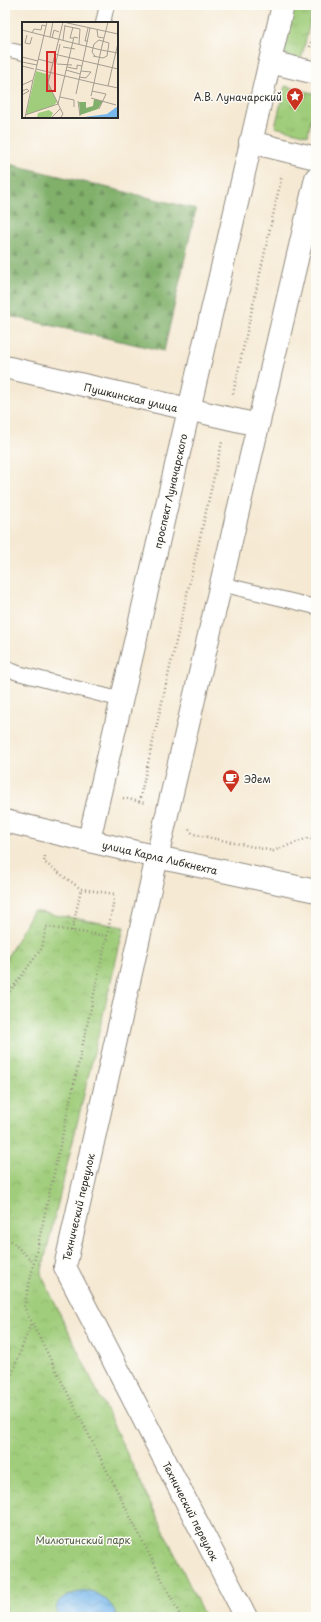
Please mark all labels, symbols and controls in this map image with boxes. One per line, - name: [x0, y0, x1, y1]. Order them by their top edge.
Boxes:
- inset map: [22, 22, 118, 118]
- place icon: А.В. Луначарский: [285, 86, 305, 111]
- place label: А.В. Луначарский: [194, 89, 282, 104]
- street label: Пушкинская улица: [82, 379, 180, 416]
- street label: проспект Луначарского: [149, 432, 191, 550]
- cafe icon: Эдем: [221, 768, 241, 793]
- place label: Эдем: [244, 771, 271, 786]
- street label: улица Карла Либкнехта: [101, 836, 220, 878]
- street label: Технический переулок: [58, 1152, 99, 1262]
- street label: Технический переулок: [159, 1459, 223, 1564]
- park label: Милютинский парк: [36, 1532, 131, 1547]

